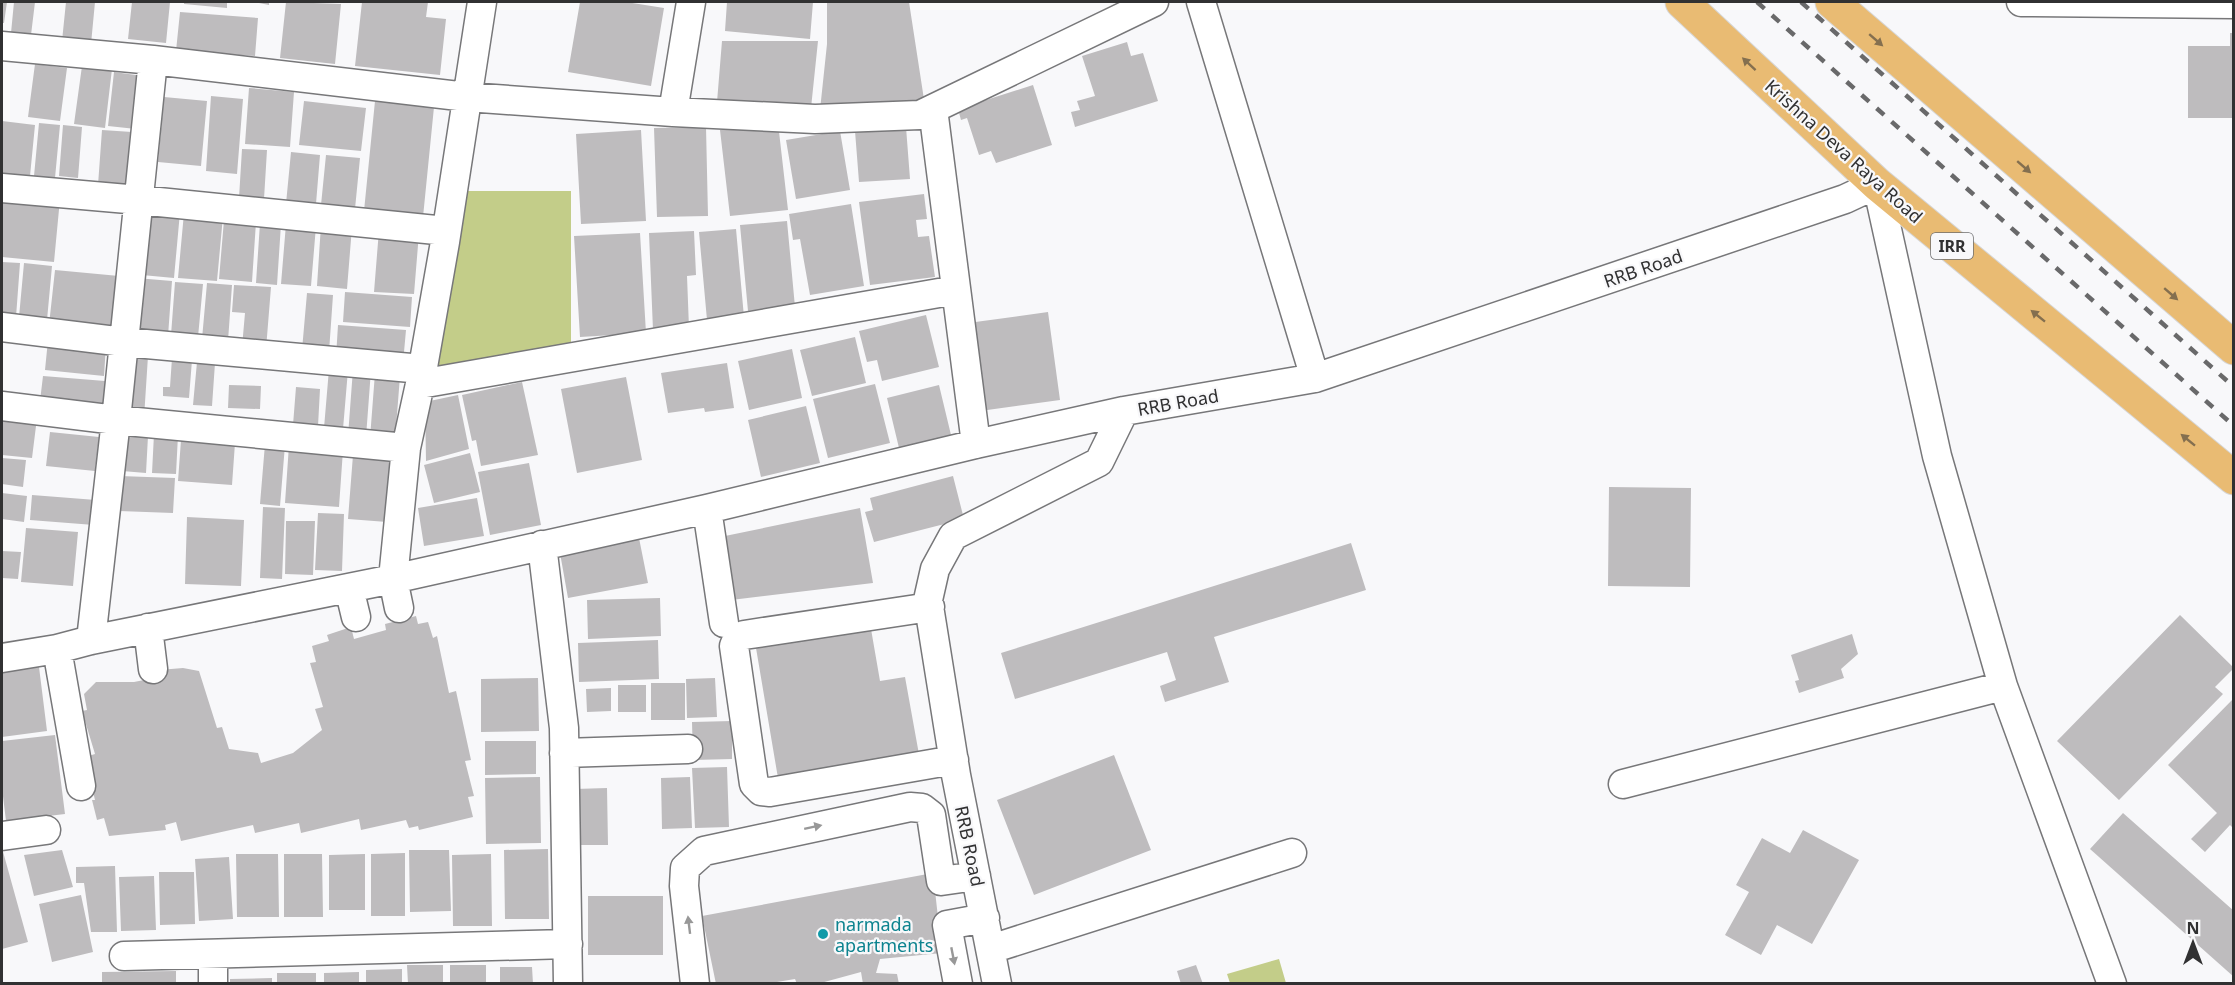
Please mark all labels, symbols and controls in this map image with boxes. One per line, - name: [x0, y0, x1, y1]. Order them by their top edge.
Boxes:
- one-way arrow: [1868, 33, 1883, 46]
- one-way arrow: [1741, 57, 1756, 71]
- street label: Krishna Deva Raya Road: [1760, 74, 1928, 228]
- one-way arrow: [2016, 160, 2031, 173]
- road number: IRR: [1931, 233, 1973, 259]
- street label: RRB Road: [1600, 243, 1686, 293]
- one-way arrow: [2163, 288, 2179, 301]
- one-way arrow: [2030, 310, 2046, 323]
- street label: RRB Road: [1136, 383, 1220, 421]
- one-way arrow: [2180, 434, 2196, 447]
- street label: RRB Road: [950, 803, 990, 889]
- one-way arrow: [804, 822, 823, 831]
- place label: narmada apartments: [835, 912, 933, 957]
- north arrow: [2163, 913, 2223, 973]
- one-way arrow: [684, 916, 693, 935]
- text: N: [2186, 917, 2200, 939]
- marker: narmada apartments: [816, 927, 830, 941]
- one-way arrow: [949, 947, 958, 966]

